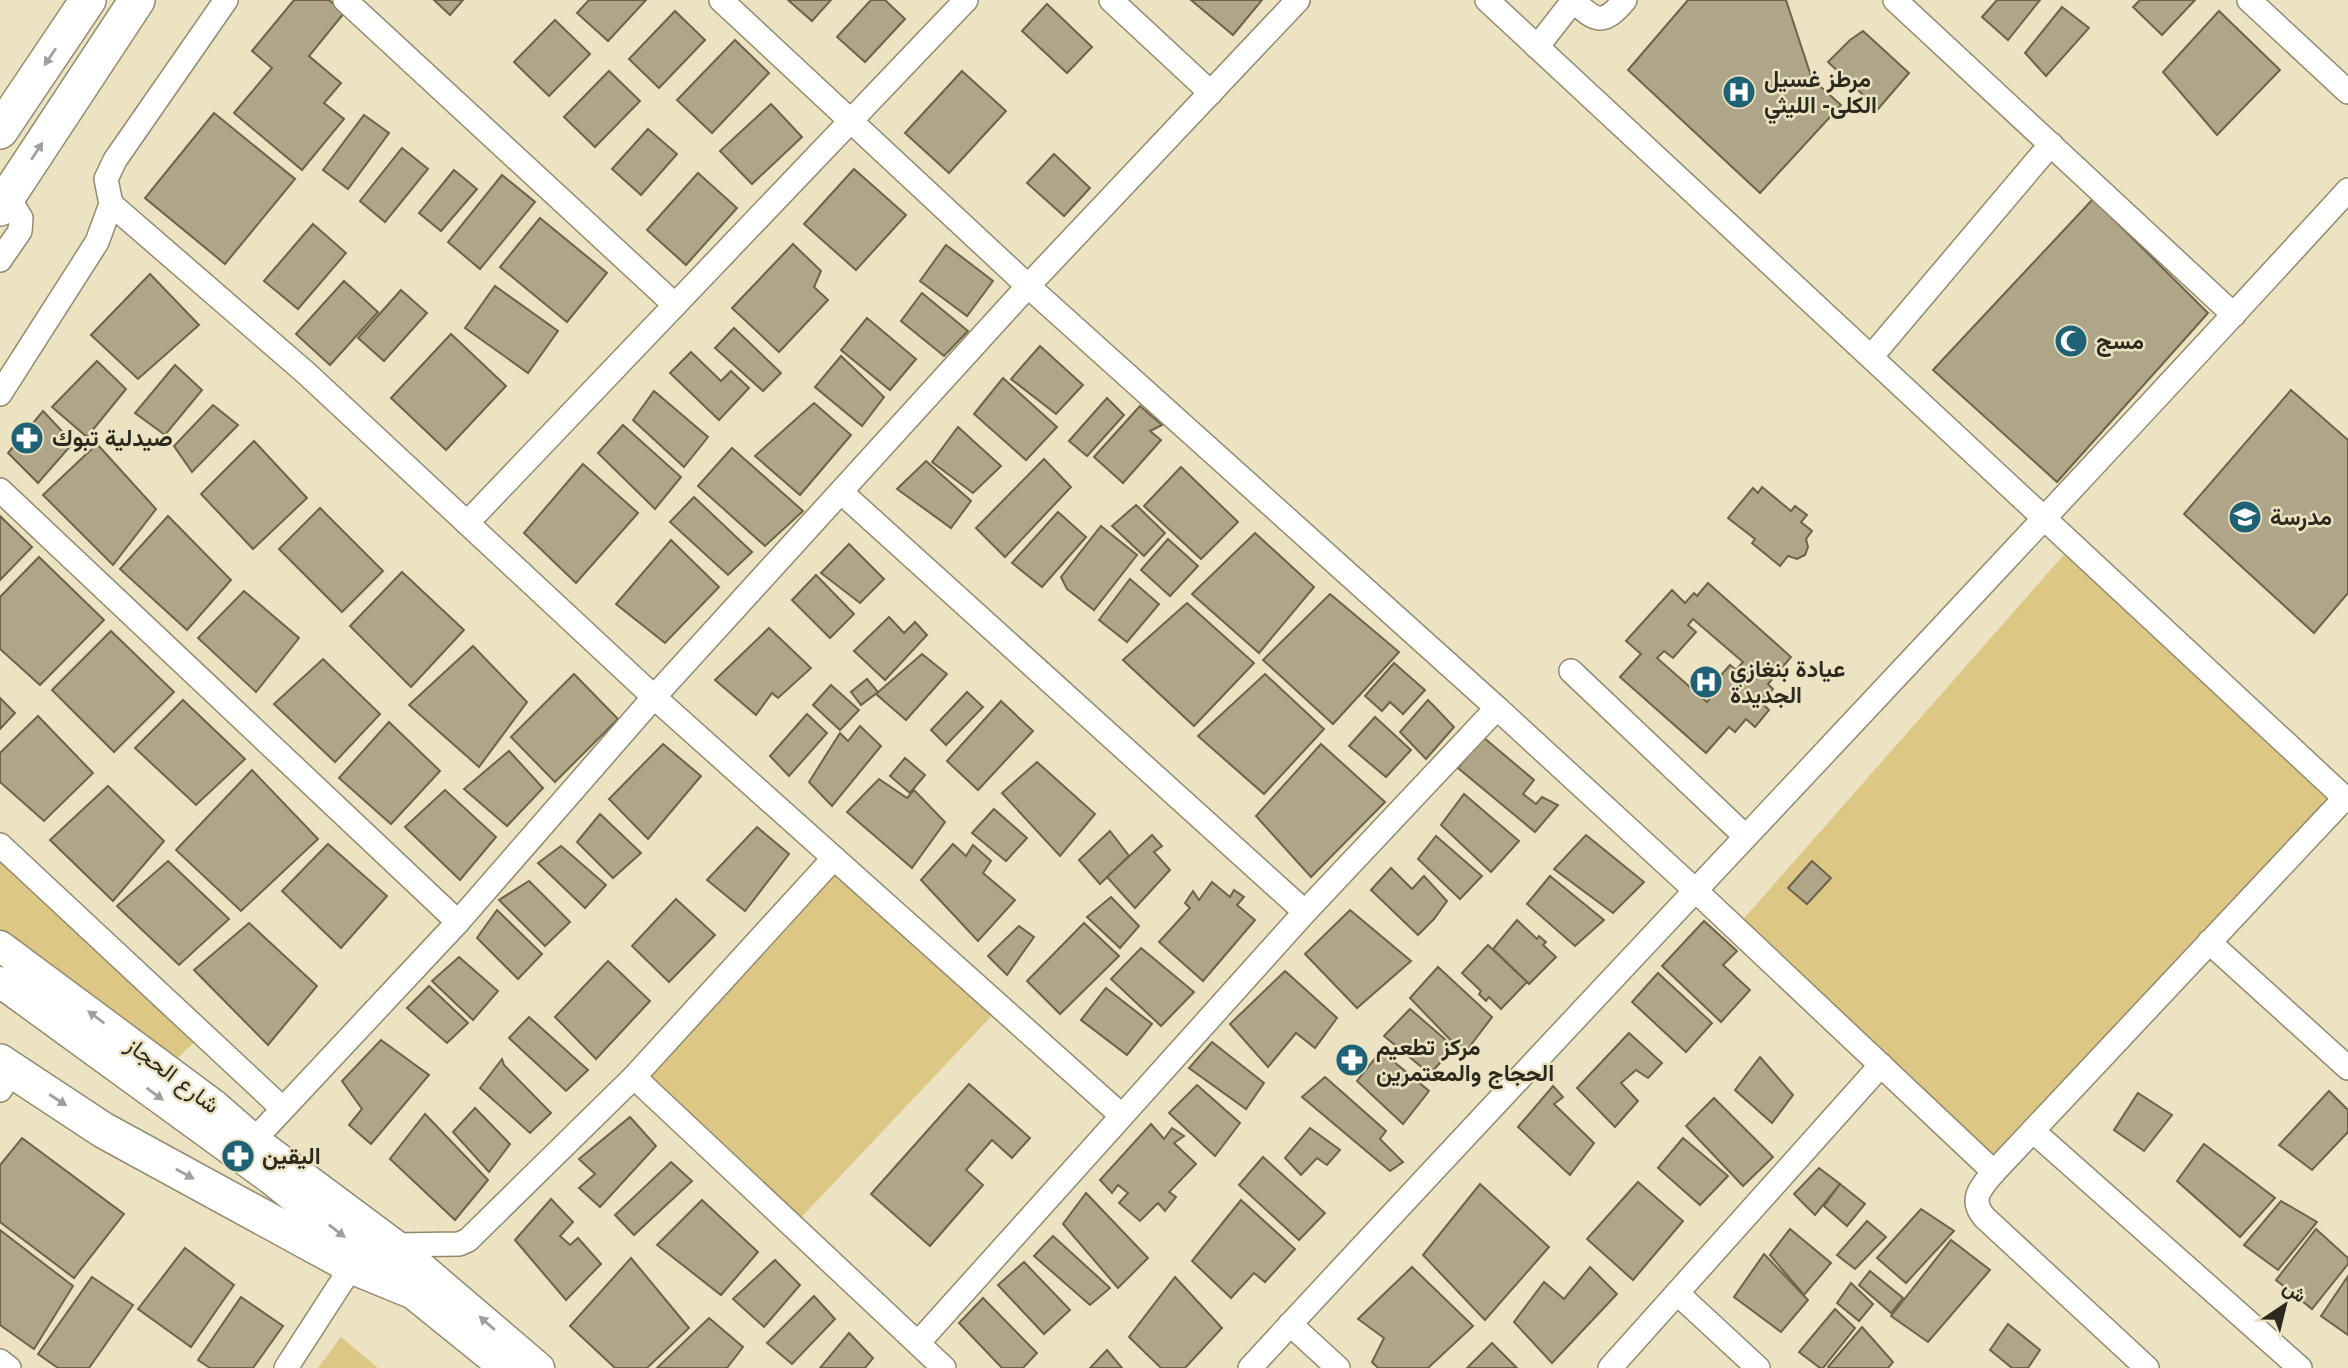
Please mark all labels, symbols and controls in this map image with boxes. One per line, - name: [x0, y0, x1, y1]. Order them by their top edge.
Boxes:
- one-way arrow: [43, 48, 57, 66]
- place label: مرطز غسيل الكلى- الليثي: [1764, 66, 1877, 125]
- hospital icon: مرطز غسيل الكلى- الليثي: [1720, 73, 1758, 111]
- one-way arrow: [31, 141, 44, 160]
- mosque icon: مسج: [2052, 322, 2090, 360]
- place label: مسج: [2096, 328, 2144, 357]
- pharmacy icon: صيدلية تبوك: [8, 419, 46, 457]
- place label: صيدلية تبوك: [52, 425, 173, 453]
- school or university icon: مدرسة: [2226, 498, 2264, 536]
- place label: مدرسة: [2270, 504, 2332, 532]
- place label: عيادة بنغازي الجديدة: [1730, 656, 1845, 709]
- hospital icon: عيادة بنغازي الجديدة: [1687, 663, 1725, 701]
- one-way arrow: [87, 1010, 105, 1024]
- street label: شارع الحجاز: [119, 1031, 225, 1121]
- place label: مركز تطعيم الحجاج والمعتمرين: [1376, 1034, 1554, 1089]
- pharmacy icon: مركز تطعيم الحجاج والمعتمرين: [1333, 1041, 1371, 1079]
- one-way arrow: [146, 1087, 164, 1101]
- one-way arrow: [48, 1094, 67, 1107]
- pharmacy icon: اليقين: [219, 1137, 257, 1175]
- place label: اليقين: [262, 1143, 321, 1170]
- one-way arrow: [175, 1168, 195, 1180]
- one-way arrow: [327, 1223, 345, 1238]
- north arrow: [2250, 1270, 2320, 1340]
- text: ش: [2279, 1276, 2310, 1308]
- one-way arrow: [478, 1315, 496, 1331]

